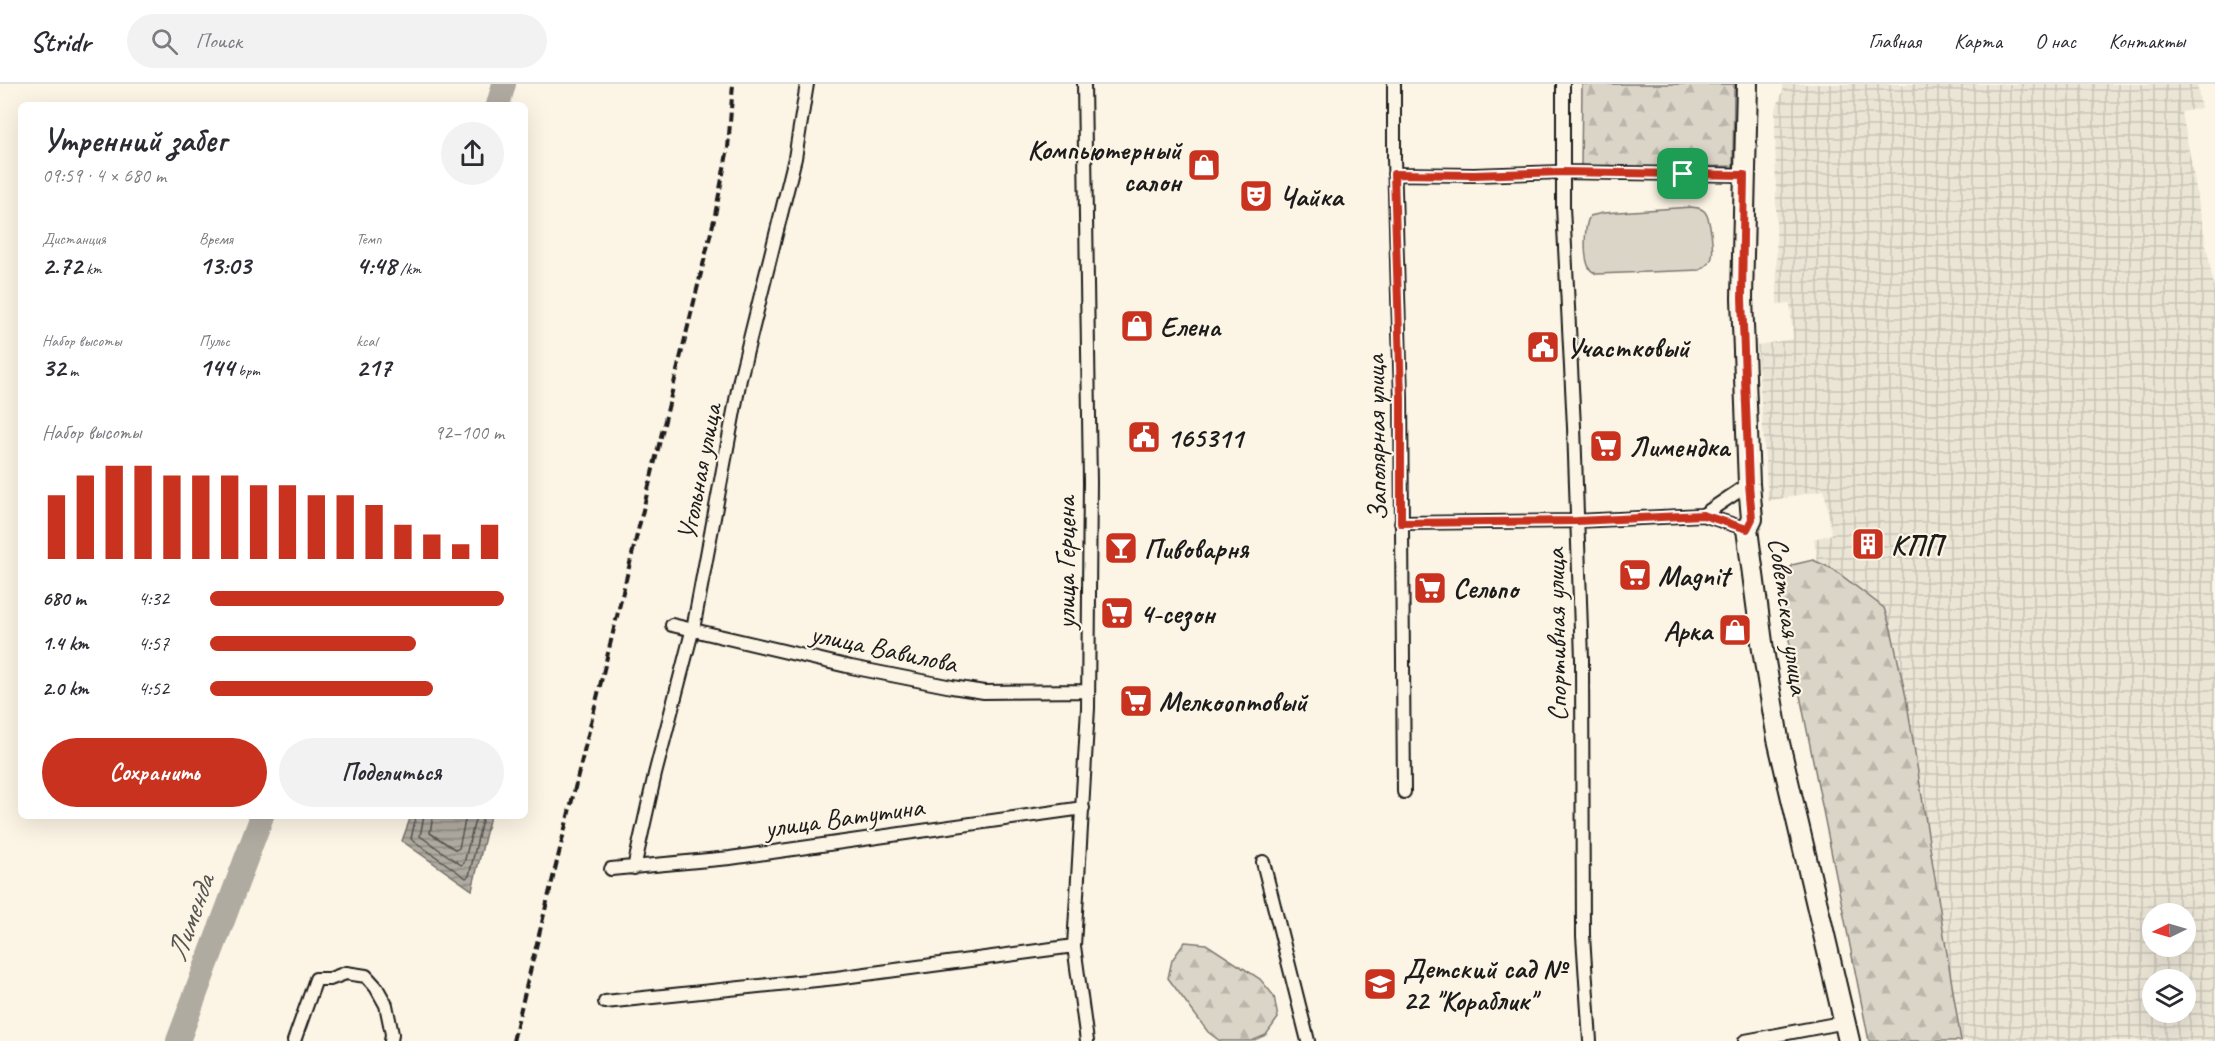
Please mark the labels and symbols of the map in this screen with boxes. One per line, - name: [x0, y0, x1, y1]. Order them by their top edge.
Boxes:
- place label: Компьютерный салон: [1028, 132, 1183, 199]
- shop icon: Компьютерный салон: [1186, 147, 1222, 183]
- pin: [1657, 148, 1708, 199]
- theatre icon: Чайка: [1238, 178, 1274, 214]
- place label: Чайка: [1279, 179, 1345, 214]
- shop icon: Елена: [1119, 308, 1155, 344]
- place label: Елена: [1160, 309, 1222, 344]
- public building icon: Участковый: [1525, 329, 1561, 365]
- place label: Участковый: [1566, 330, 1691, 365]
- street label: Заполярная улица: [1357, 353, 1395, 521]
- street label: Угольная улица: [669, 398, 730, 543]
- public building icon: 165311: [1126, 419, 1162, 455]
- place label: 165311: [1167, 420, 1246, 455]
- supermarket icon: Лимендка: [1588, 428, 1624, 464]
- place label: Лимендка: [1629, 429, 1732, 464]
- street label: улица Герцена: [1048, 494, 1083, 631]
- building icon: КПП: [1850, 526, 1886, 562]
- place label: КПП: [1891, 527, 1947, 562]
- bar icon: Пивоварня: [1103, 530, 1139, 566]
- place label: Пивоварня: [1144, 531, 1250, 566]
- street label: Советская улица: [1761, 535, 1818, 698]
- street label: Спортивная улица: [1537, 546, 1575, 722]
- supermarket icon: Magnit: [1617, 557, 1653, 593]
- place label: Magnit: [1658, 558, 1733, 593]
- supermarket icon: Сельпо: [1412, 570, 1448, 606]
- place label: Сельпо: [1453, 571, 1521, 606]
- supermarket icon: 4-сезон: [1099, 595, 1135, 631]
- place label: 4-сезон: [1140, 596, 1217, 632]
- shop icon: Арка: [1717, 612, 1753, 648]
- place label: Арка: [1663, 613, 1715, 648]
- street label: улица Вавилова: [806, 615, 962, 681]
- supermarket icon: Мелкооптовый: [1118, 683, 1154, 719]
- place label: Мелкооптовый: [1159, 684, 1309, 719]
- street label: улица Ватутина: [760, 788, 927, 846]
- water label: Лименда: [157, 866, 224, 966]
- north arrow: [2142, 903, 2196, 957]
- place label: Детский сад № 22 "Кораблик": [1403, 951, 1570, 1018]
- school or university icon: Детский сад № 22 "Кораблик": [1362, 966, 1398, 1002]

